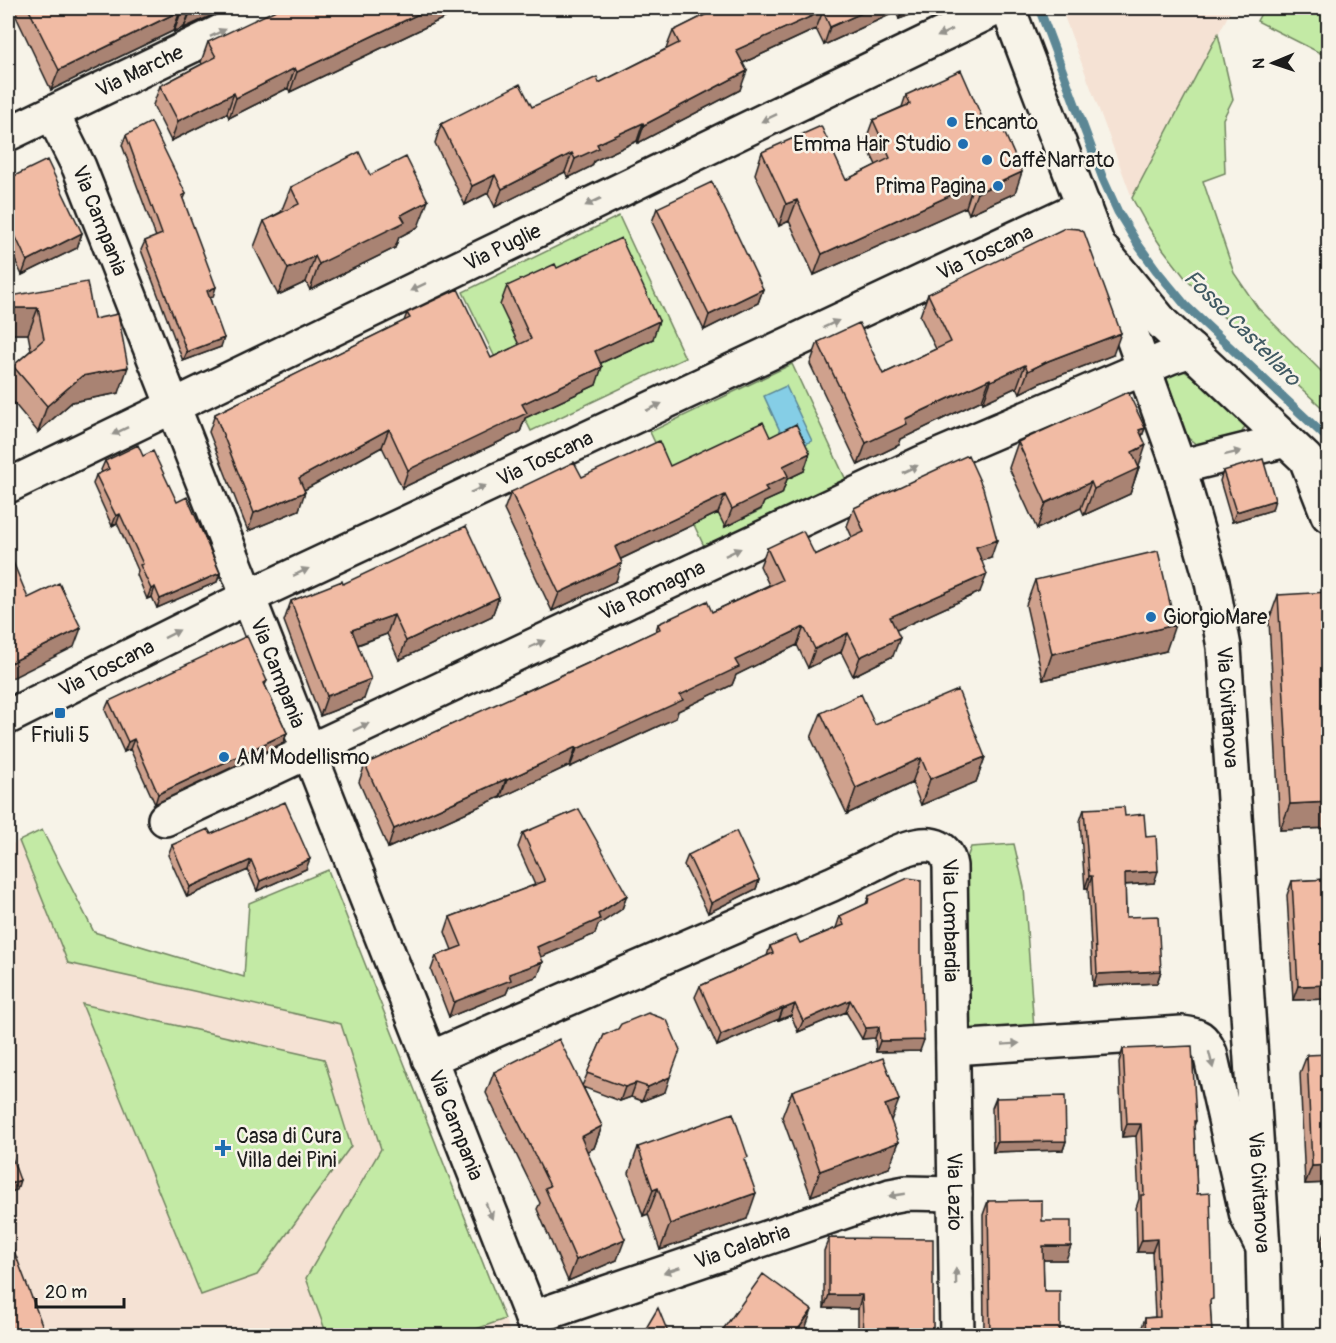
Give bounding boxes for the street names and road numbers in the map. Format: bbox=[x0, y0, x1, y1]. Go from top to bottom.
street label: Via Marche bbox=[91, 38, 188, 103]
street label: Via Campania bbox=[66, 161, 134, 280]
street label: Via Puglie bbox=[459, 217, 546, 277]
street label: Via Toscana bbox=[932, 218, 1038, 286]
street label: Via Toscana bbox=[492, 424, 597, 492]
street label: Via Romagna bbox=[594, 554, 709, 627]
street label: Via Campania bbox=[244, 614, 312, 732]
street label: Via Toscana bbox=[54, 633, 159, 703]
street label: Via Civitanova bbox=[1211, 646, 1245, 769]
street label: Via Lombardia bbox=[936, 857, 965, 982]
street label: Via Campania bbox=[422, 1066, 490, 1184]
street label: Via Civitanova bbox=[1242, 1131, 1277, 1254]
street label: Via Lazio bbox=[941, 1152, 969, 1231]
street label: Via Calabria bbox=[691, 1218, 794, 1275]

